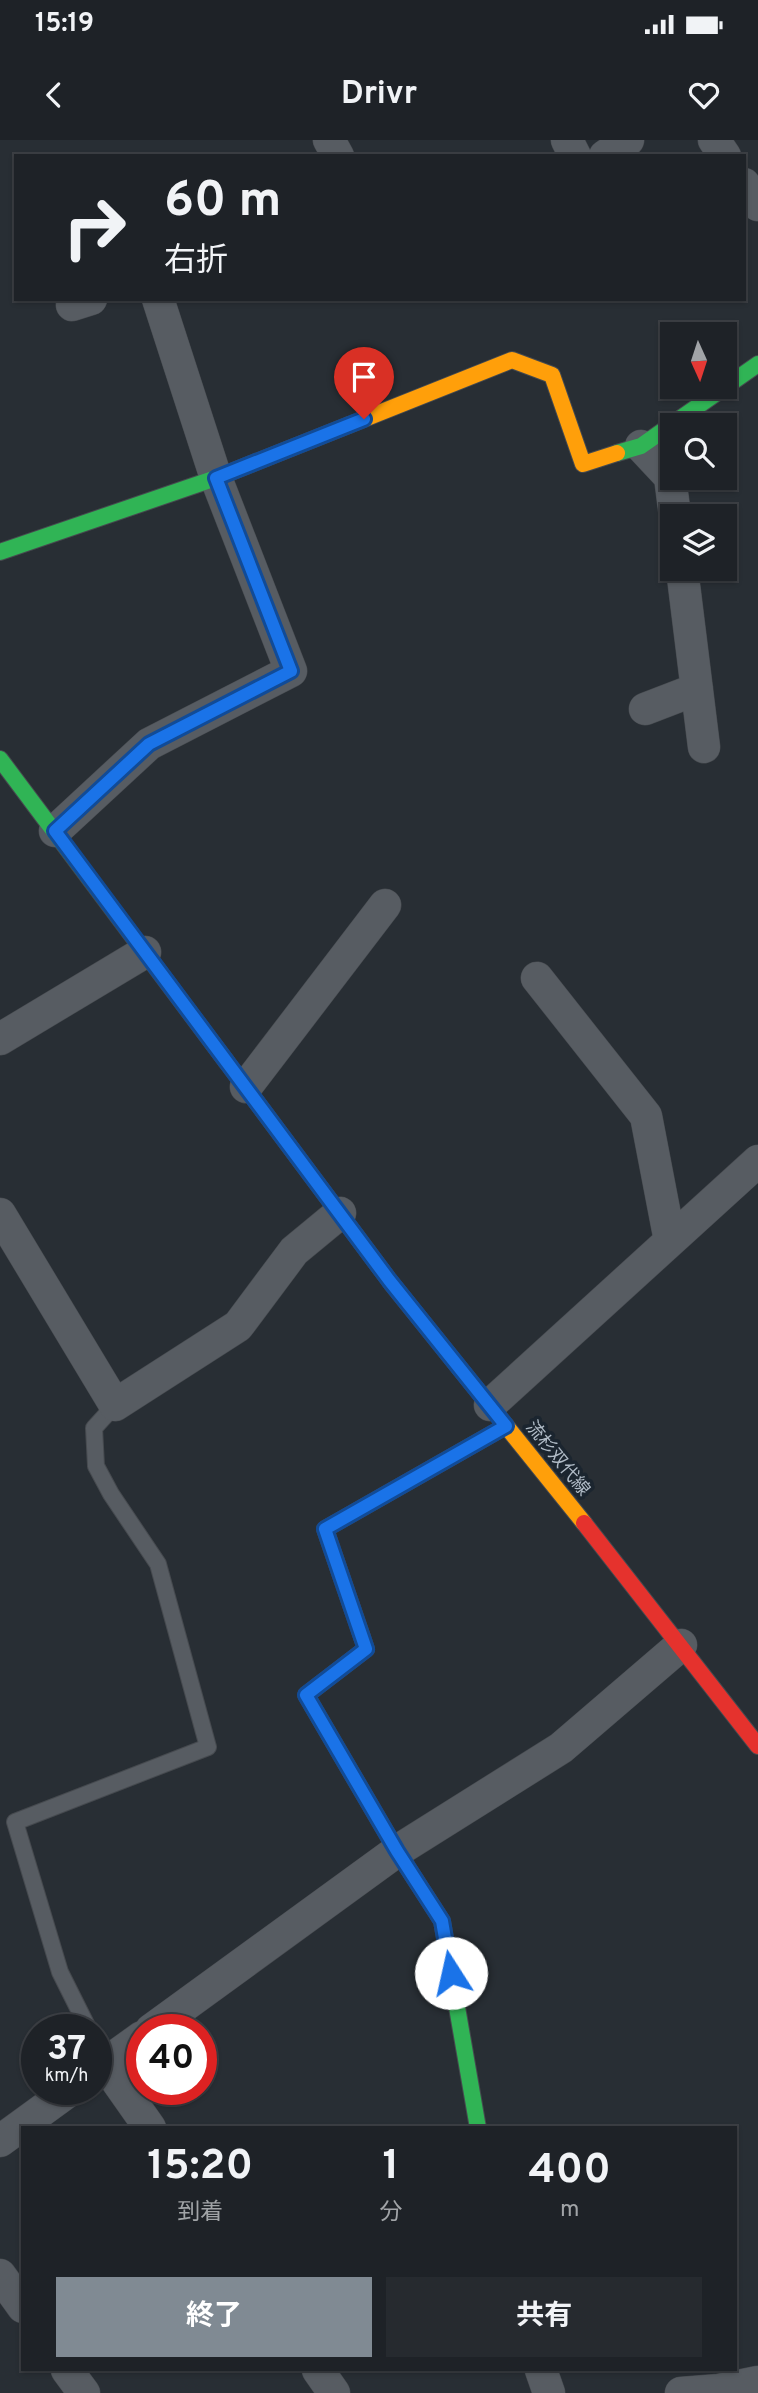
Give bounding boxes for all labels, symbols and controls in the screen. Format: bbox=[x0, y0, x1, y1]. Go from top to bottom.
text: 15:19 bbox=[35, 8, 94, 41]
text: Drivr bbox=[341, 75, 417, 115]
icon: back bbox=[35, 76, 73, 114]
icon: heart bbox=[685, 76, 723, 114]
text: 60 m bbox=[164, 172, 282, 234]
icon: right bbox=[49, 182, 140, 273]
text: 右折 bbox=[164, 242, 228, 282]
north arrow bbox=[660, 322, 737, 399]
map controls bbox=[660, 322, 737, 581]
pin bbox=[334, 347, 394, 419]
icon: arrive bbox=[345, 358, 383, 396]
button: search bbox=[660, 413, 737, 490]
button: layers bbox=[660, 504, 737, 581]
street label: 流杉双代線 bbox=[520, 1417, 594, 1501]
position arrow bbox=[414, 1936, 488, 2010]
speed limit sign: 40 bbox=[126, 2014, 217, 2105]
text: 37 bbox=[47, 2028, 86, 2072]
text: km/h bbox=[45, 2065, 88, 2088]
text: 15:20 bbox=[147, 2141, 253, 2194]
text: 1 bbox=[382, 2141, 399, 2194]
text: 400 bbox=[528, 2145, 611, 2198]
text: m bbox=[560, 2196, 579, 2225]
text: 到着 bbox=[177, 2199, 223, 2228]
text: 分 bbox=[379, 2199, 402, 2228]
button: 終了 bbox=[56, 2277, 372, 2357]
button: 共有 bbox=[386, 2277, 702, 2357]

